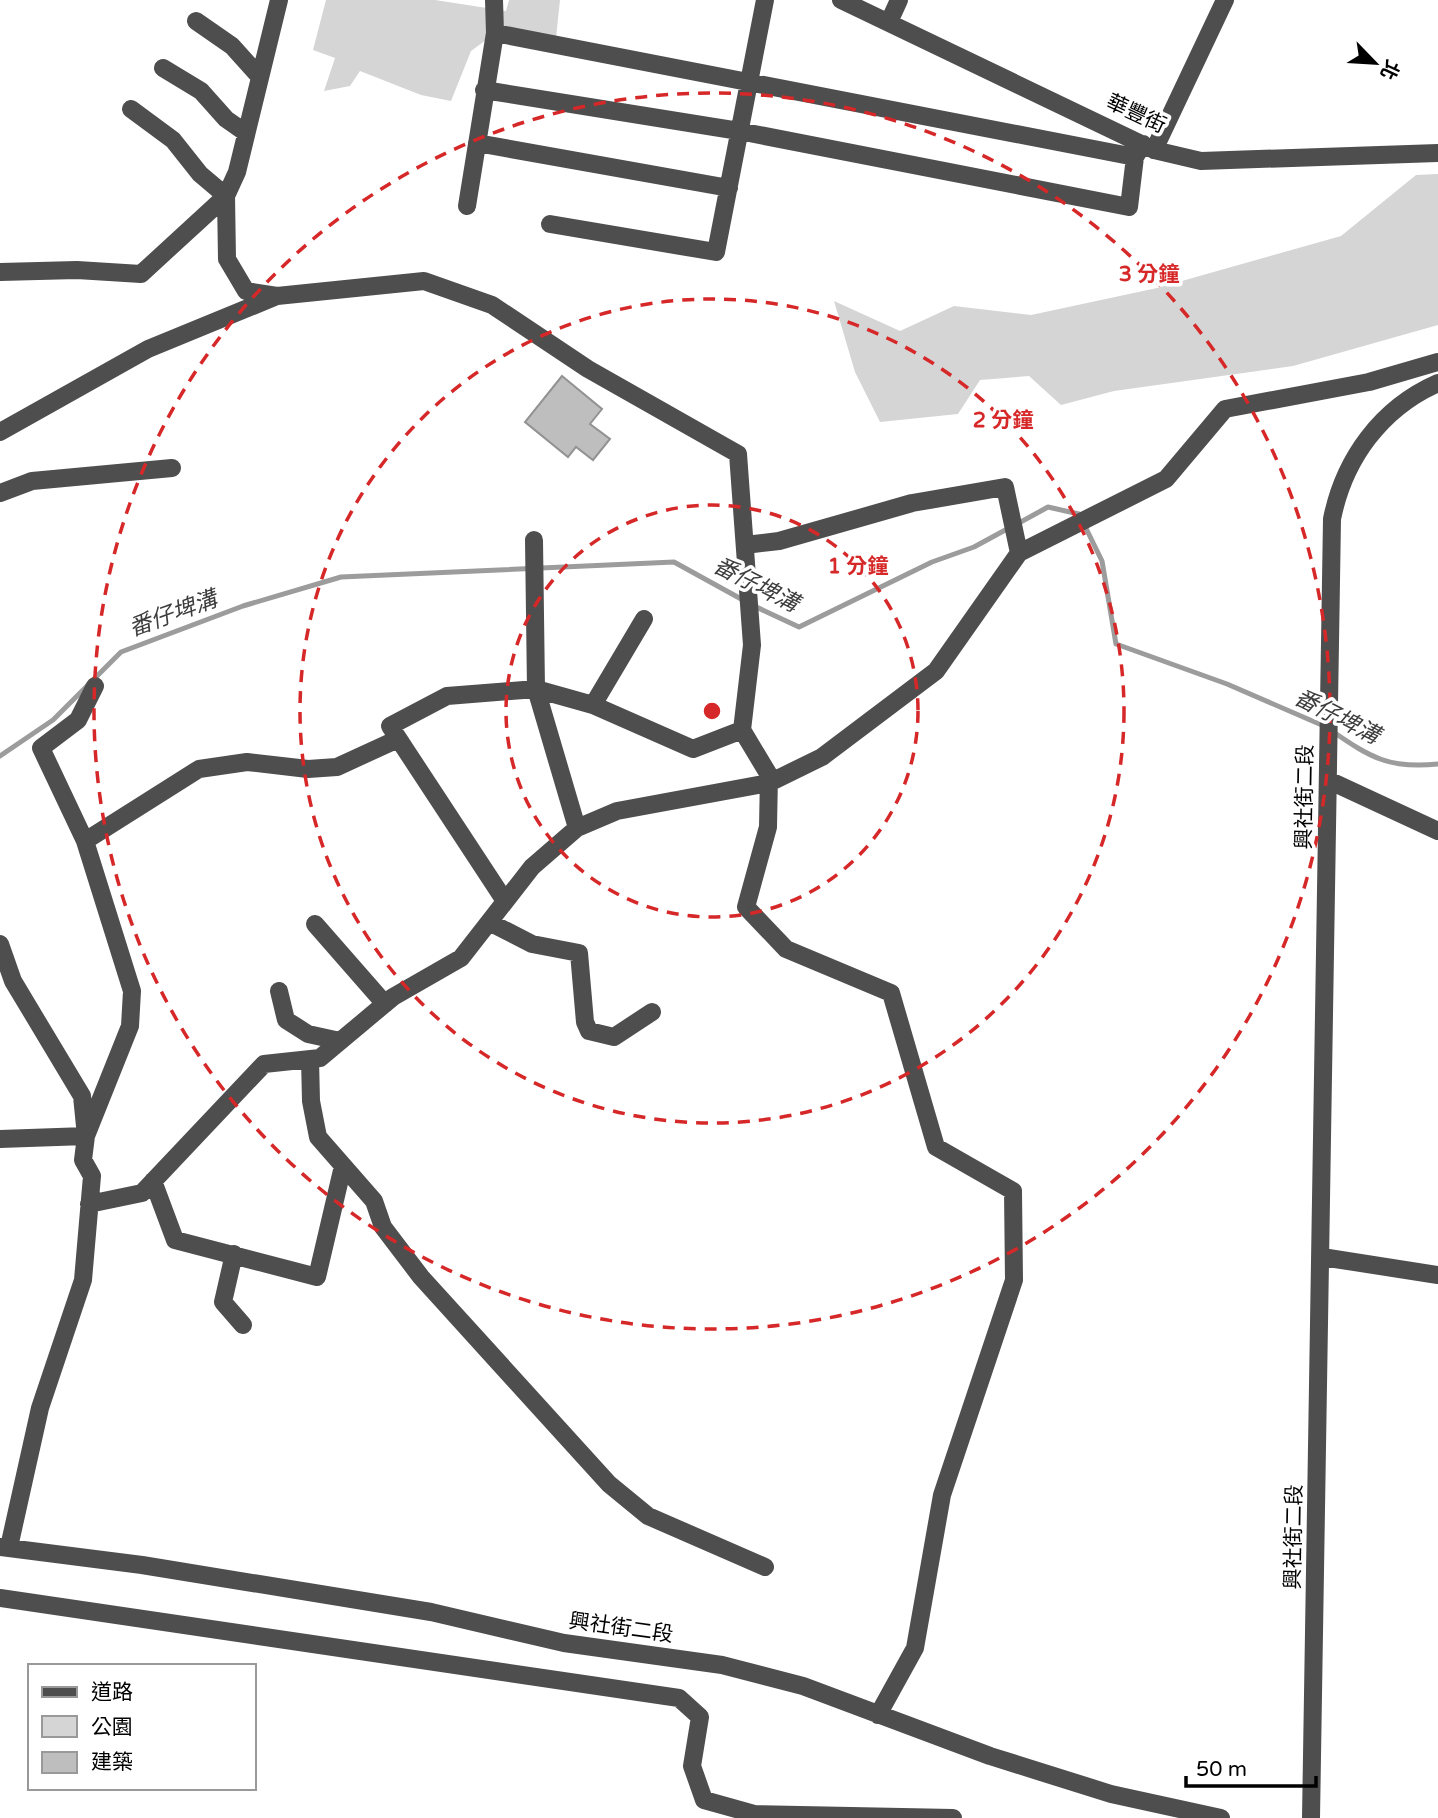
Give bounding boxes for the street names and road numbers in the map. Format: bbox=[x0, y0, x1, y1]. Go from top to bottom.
street label: 華豐街 bbox=[1102, 89, 1170, 139]
street label: 興社街二段 bbox=[1292, 744, 1318, 850]
street label: 興社街二段 bbox=[1281, 1484, 1307, 1590]
street label: 興社街二段 bbox=[567, 1608, 675, 1648]

